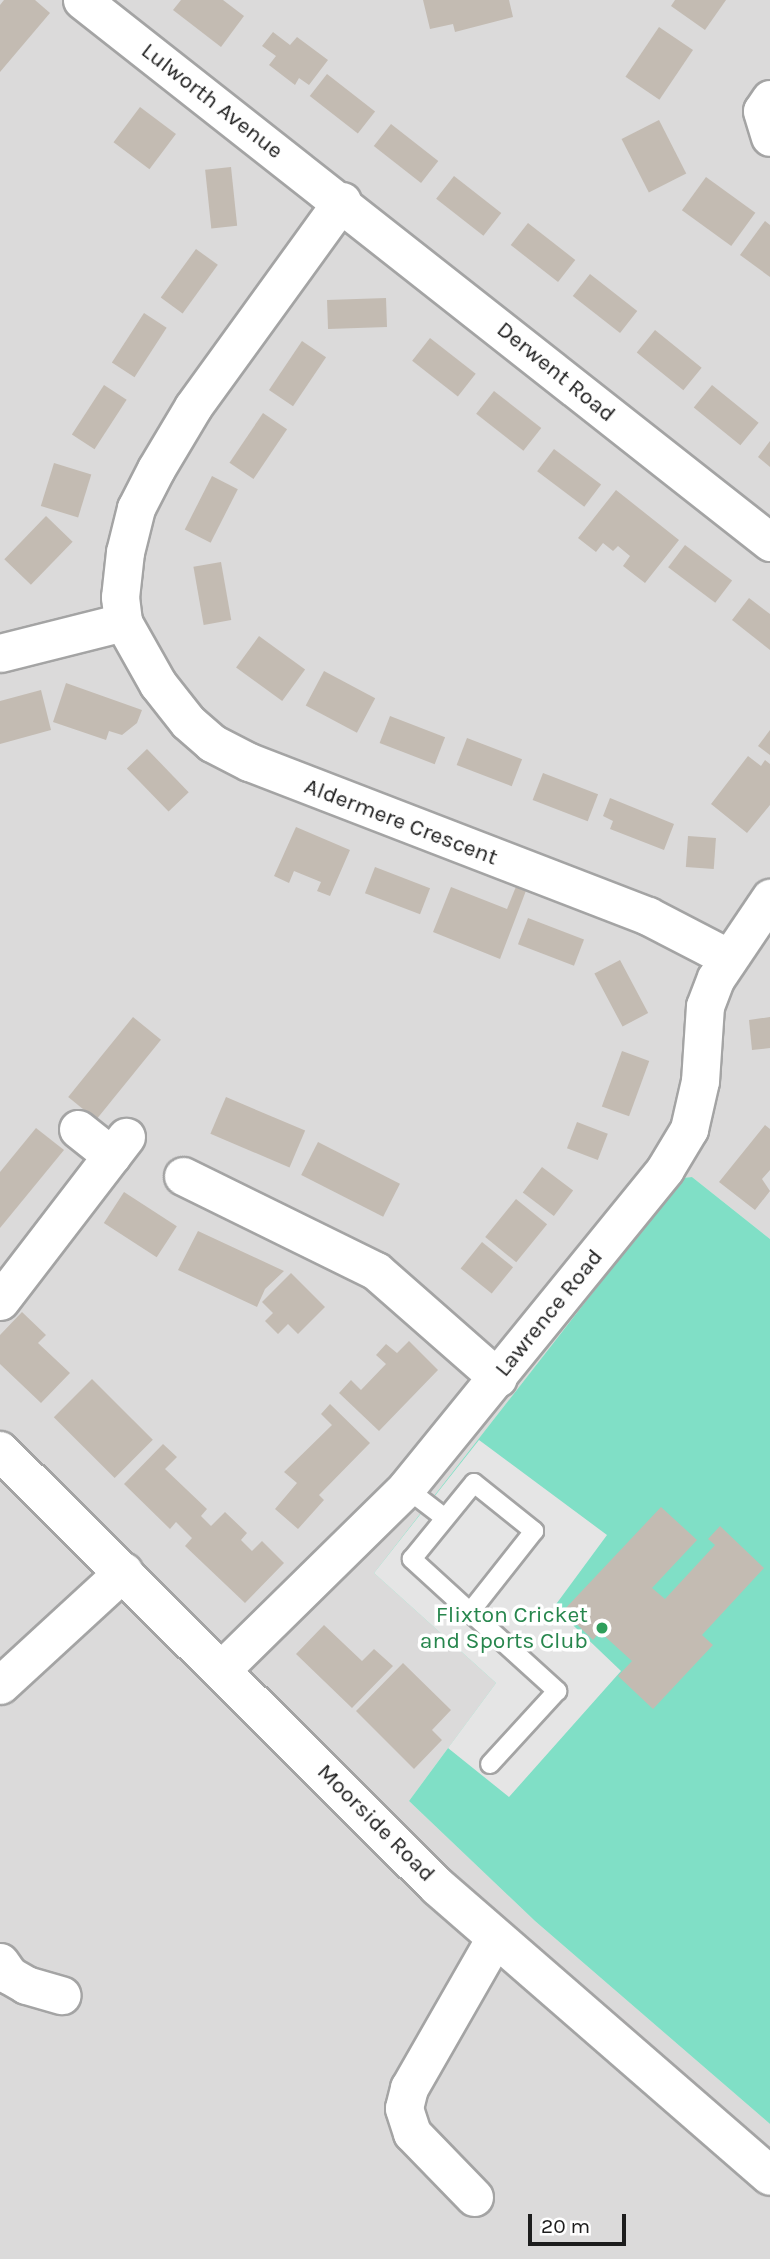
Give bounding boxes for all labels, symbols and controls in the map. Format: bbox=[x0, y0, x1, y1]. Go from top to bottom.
street label: Lulworth Avenue bbox=[136, 37, 288, 165]
street label: Derwent Road bbox=[491, 316, 621, 428]
street label: Aldermere Crescent bbox=[300, 772, 502, 872]
street label: Lawrence Road bbox=[489, 1244, 609, 1382]
place label: Flixton Cricket and Sports Club bbox=[420, 1601, 588, 1655]
marker: Flixton Cricket and Sports Club bbox=[594, 1620, 610, 1636]
street label: Moorside Road bbox=[311, 1758, 441, 1888]
scale bar bbox=[532, 2200, 630, 2244]
text: 20 m bbox=[541, 2214, 590, 2238]

